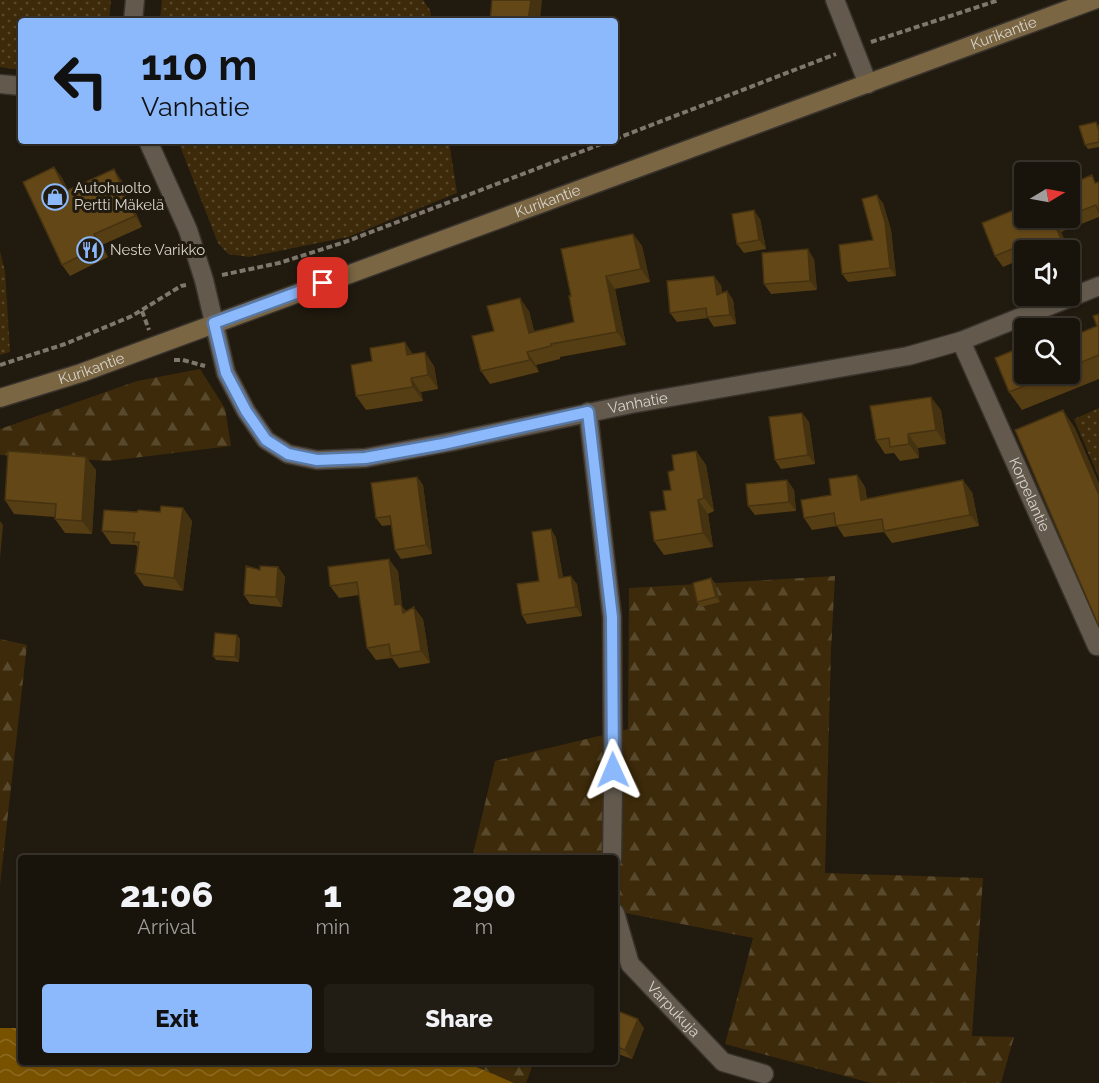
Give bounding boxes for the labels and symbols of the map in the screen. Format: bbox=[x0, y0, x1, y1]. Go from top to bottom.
street label: Kurikantie bbox=[968, 13, 1039, 54]
north arrow bbox=[1014, 162, 1080, 228]
place label: Autohuolto Pertti Mäkelä bbox=[74, 179, 164, 214]
street label: Kurikantie bbox=[512, 181, 583, 222]
shop icon: Autohuolto Pertti Mäkelä bbox=[40, 182, 70, 212]
restaurant icon: Neste Varikko bbox=[75, 235, 105, 265]
place label: Neste Varikko bbox=[110, 241, 205, 259]
pin bbox=[297, 257, 348, 308]
street label: Kurikantie bbox=[56, 349, 127, 388]
street label: Vanhatie bbox=[606, 389, 669, 418]
street label: Korpelantie bbox=[1005, 454, 1054, 535]
position arrow bbox=[581, 738, 645, 802]
street label: Varpukuja bbox=[643, 978, 704, 1041]

